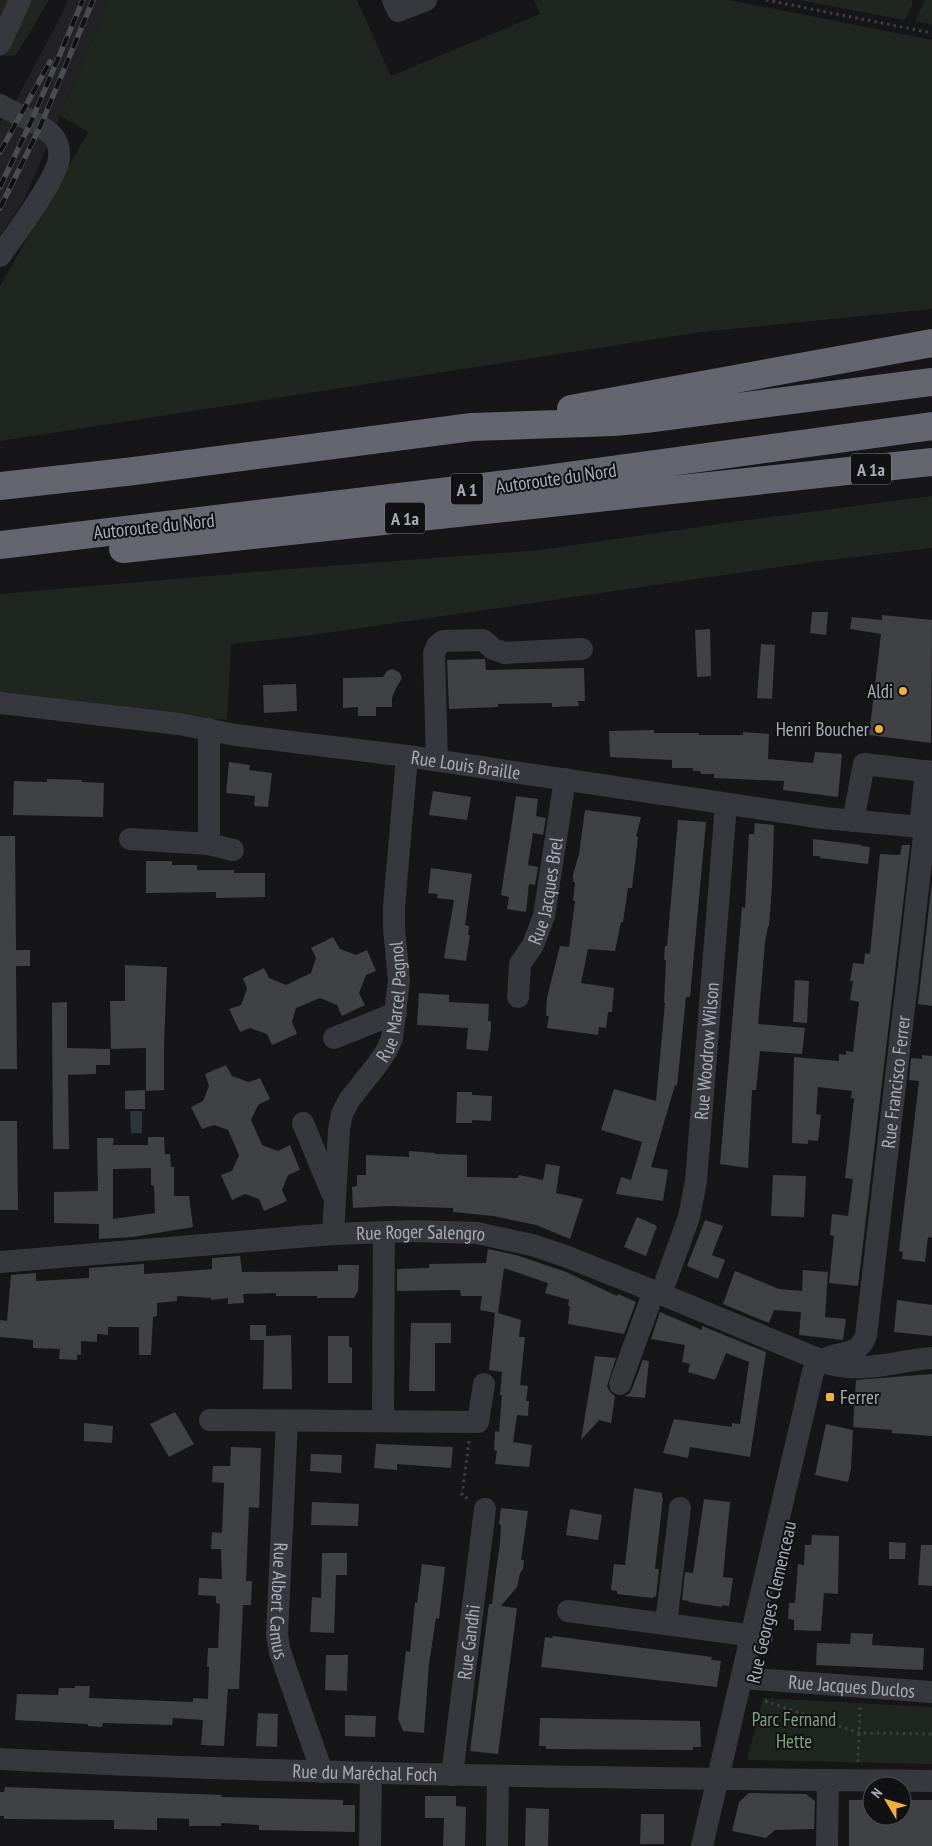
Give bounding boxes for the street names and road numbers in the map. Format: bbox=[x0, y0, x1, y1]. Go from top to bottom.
road number: A 1a bbox=[851, 454, 891, 484]
street label: Autoroute du Nord bbox=[494, 458, 618, 498]
road number: A 1 bbox=[451, 474, 483, 504]
road number: A 1a bbox=[385, 502, 425, 534]
street label: Autoroute du Nord bbox=[92, 508, 216, 544]
street label: Rue Louis Braille bbox=[410, 745, 522, 785]
street label: Rue Jacques Brel bbox=[522, 835, 568, 948]
street label: Rue Marcel Pagnol bbox=[370, 940, 411, 1067]
street label: Rue Woodrow Wilson bbox=[689, 981, 724, 1121]
street label: Rue Francisco Ferrer bbox=[876, 1013, 915, 1149]
street label: Rue Roger Salengro bbox=[356, 1219, 488, 1247]
street label: Rue Georges Clemenceau bbox=[741, 1518, 801, 1686]
street label: Rue Albert Camus bbox=[265, 1542, 294, 1662]
street label: Rue Gandhi bbox=[452, 1603, 485, 1681]
street label: Rue Jacques Duclos bbox=[788, 1669, 916, 1703]
street label: Rue du Maréchal Foch bbox=[292, 1759, 437, 1786]

